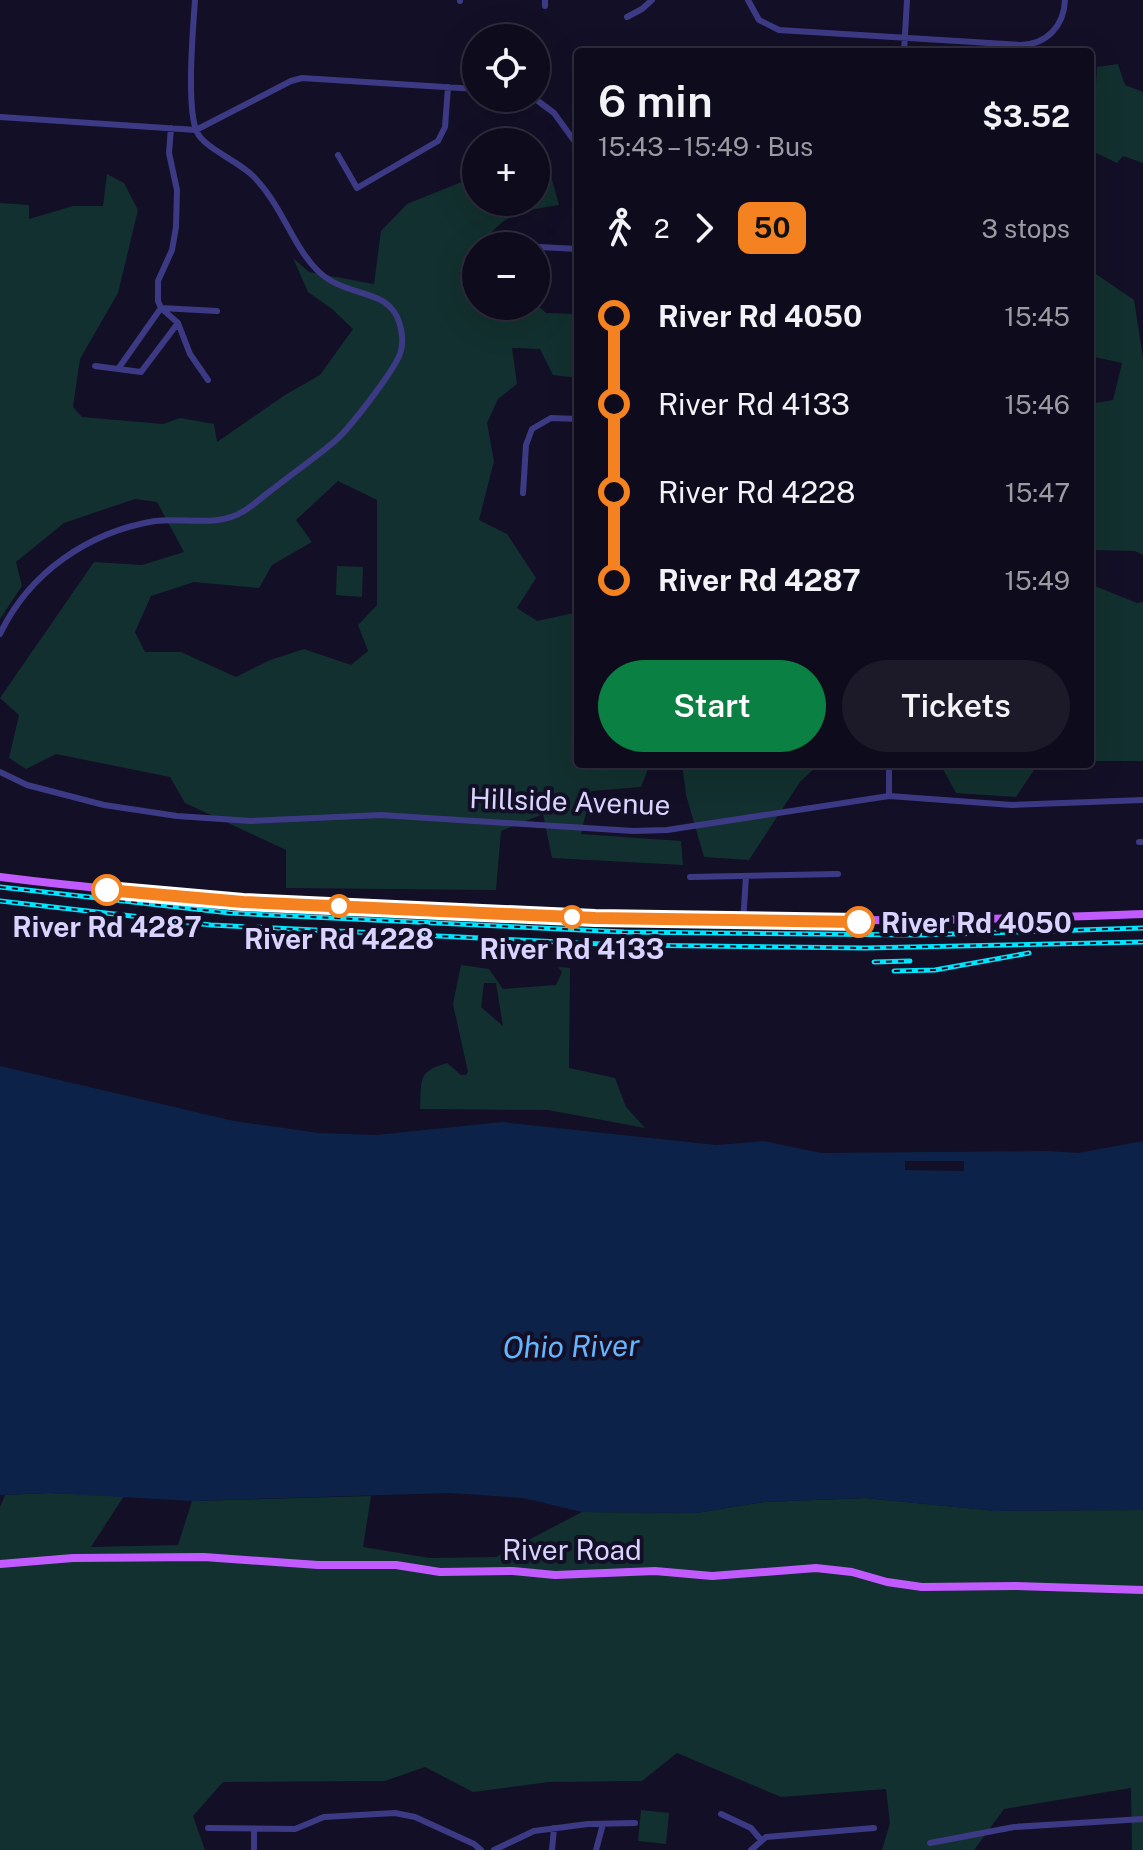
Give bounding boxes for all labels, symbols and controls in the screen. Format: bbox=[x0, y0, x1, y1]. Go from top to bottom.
map controls bbox=[462, 24, 550, 320]
button: locate bbox=[462, 24, 550, 112]
text: 6 min bbox=[598, 75, 713, 127]
text: $3.52 bbox=[982, 98, 1070, 134]
button: + bbox=[462, 128, 550, 216]
text: 15:43 – 15:49 · Bus bbox=[598, 131, 813, 162]
icon: walk bbox=[598, 206, 642, 250]
icon: forward bbox=[682, 206, 726, 250]
text: 50 bbox=[754, 211, 790, 244]
text: 2 bbox=[654, 213, 670, 244]
text: 3 stops bbox=[981, 213, 1070, 244]
button: − bbox=[462, 232, 550, 320]
text: River Rd 4050 bbox=[658, 298, 862, 334]
text: 15:45 bbox=[1004, 301, 1070, 332]
text: River Rd 4133 bbox=[658, 386, 850, 422]
text: 15:46 bbox=[1005, 389, 1070, 420]
text: River Rd 4228 bbox=[658, 474, 855, 510]
text: 15:47 bbox=[1005, 477, 1070, 508]
text: River Rd 4287 bbox=[658, 562, 861, 598]
text: 15:49 bbox=[1004, 565, 1070, 596]
button: Start bbox=[598, 660, 826, 752]
button: Tickets bbox=[842, 660, 1070, 752]
street label: Hillside Avenue bbox=[469, 781, 671, 821]
marker: River Rd 4287 bbox=[92, 875, 122, 905]
marker: River Rd 4228 bbox=[328, 895, 350, 917]
marker: River Rd 4133 bbox=[561, 906, 583, 928]
place label: River Rd 4050 bbox=[881, 906, 1072, 939]
marker: River Rd 4050 bbox=[844, 907, 874, 937]
place label: River Rd 4287 bbox=[12, 910, 202, 943]
place label: River Rd 4228 bbox=[244, 922, 434, 955]
place label: River Rd 4133 bbox=[480, 932, 664, 965]
water label: Ohio River bbox=[502, 1327, 641, 1365]
street label: River Road bbox=[502, 1533, 642, 1566]

